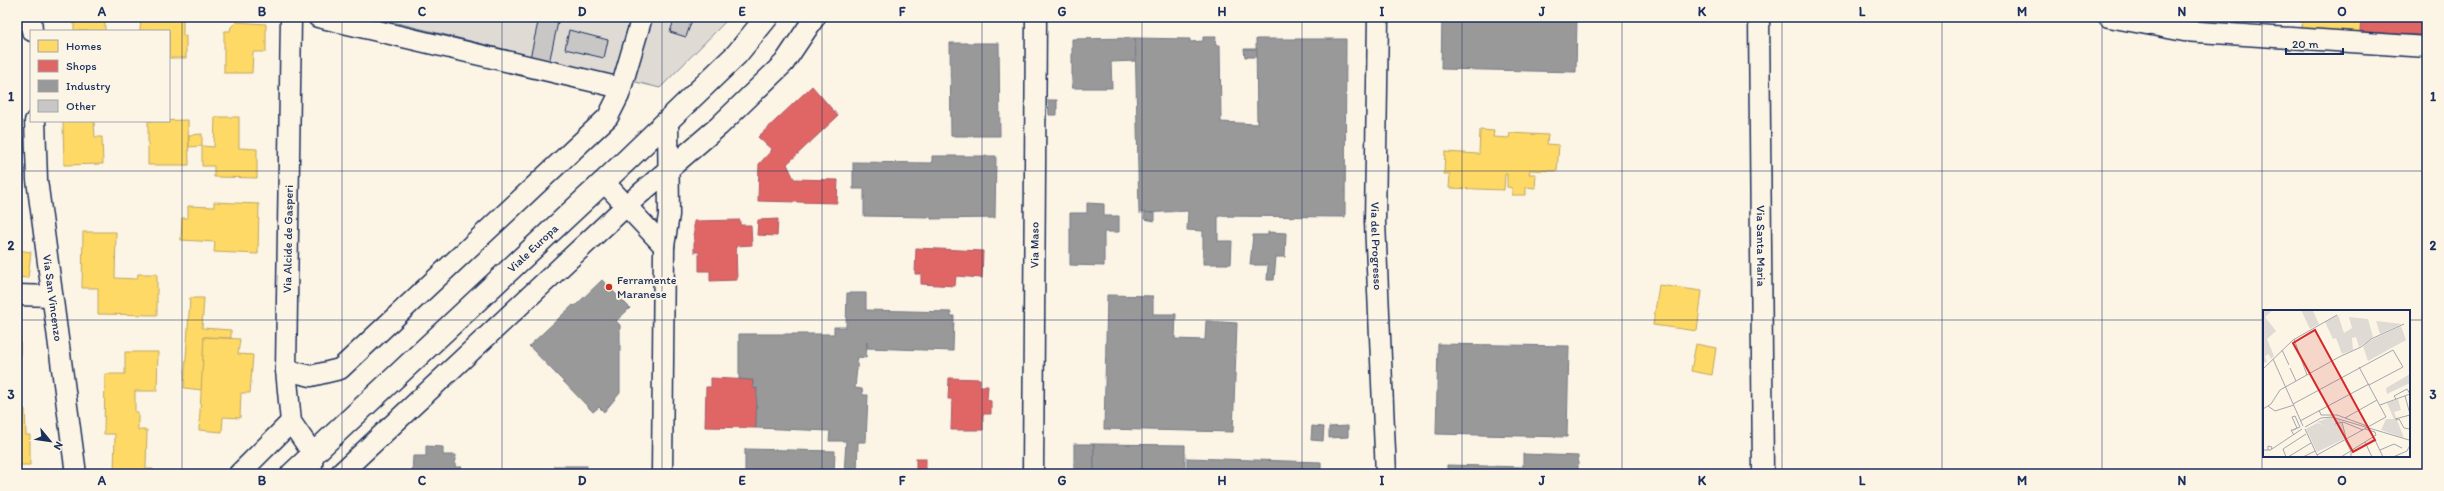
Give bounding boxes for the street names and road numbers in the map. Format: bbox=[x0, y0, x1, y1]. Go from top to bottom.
street label: Via Alcide de Gasperi bbox=[280, 185, 296, 293]
street label: Via del Progresso bbox=[1368, 202, 1385, 290]
street label: Via Santa Maria bbox=[1754, 205, 1768, 287]
street label: Viale Europa bbox=[504, 221, 562, 275]
street label: Via Maso bbox=[1027, 222, 1042, 268]
street label: Via San Vincenzo bbox=[40, 254, 65, 342]

